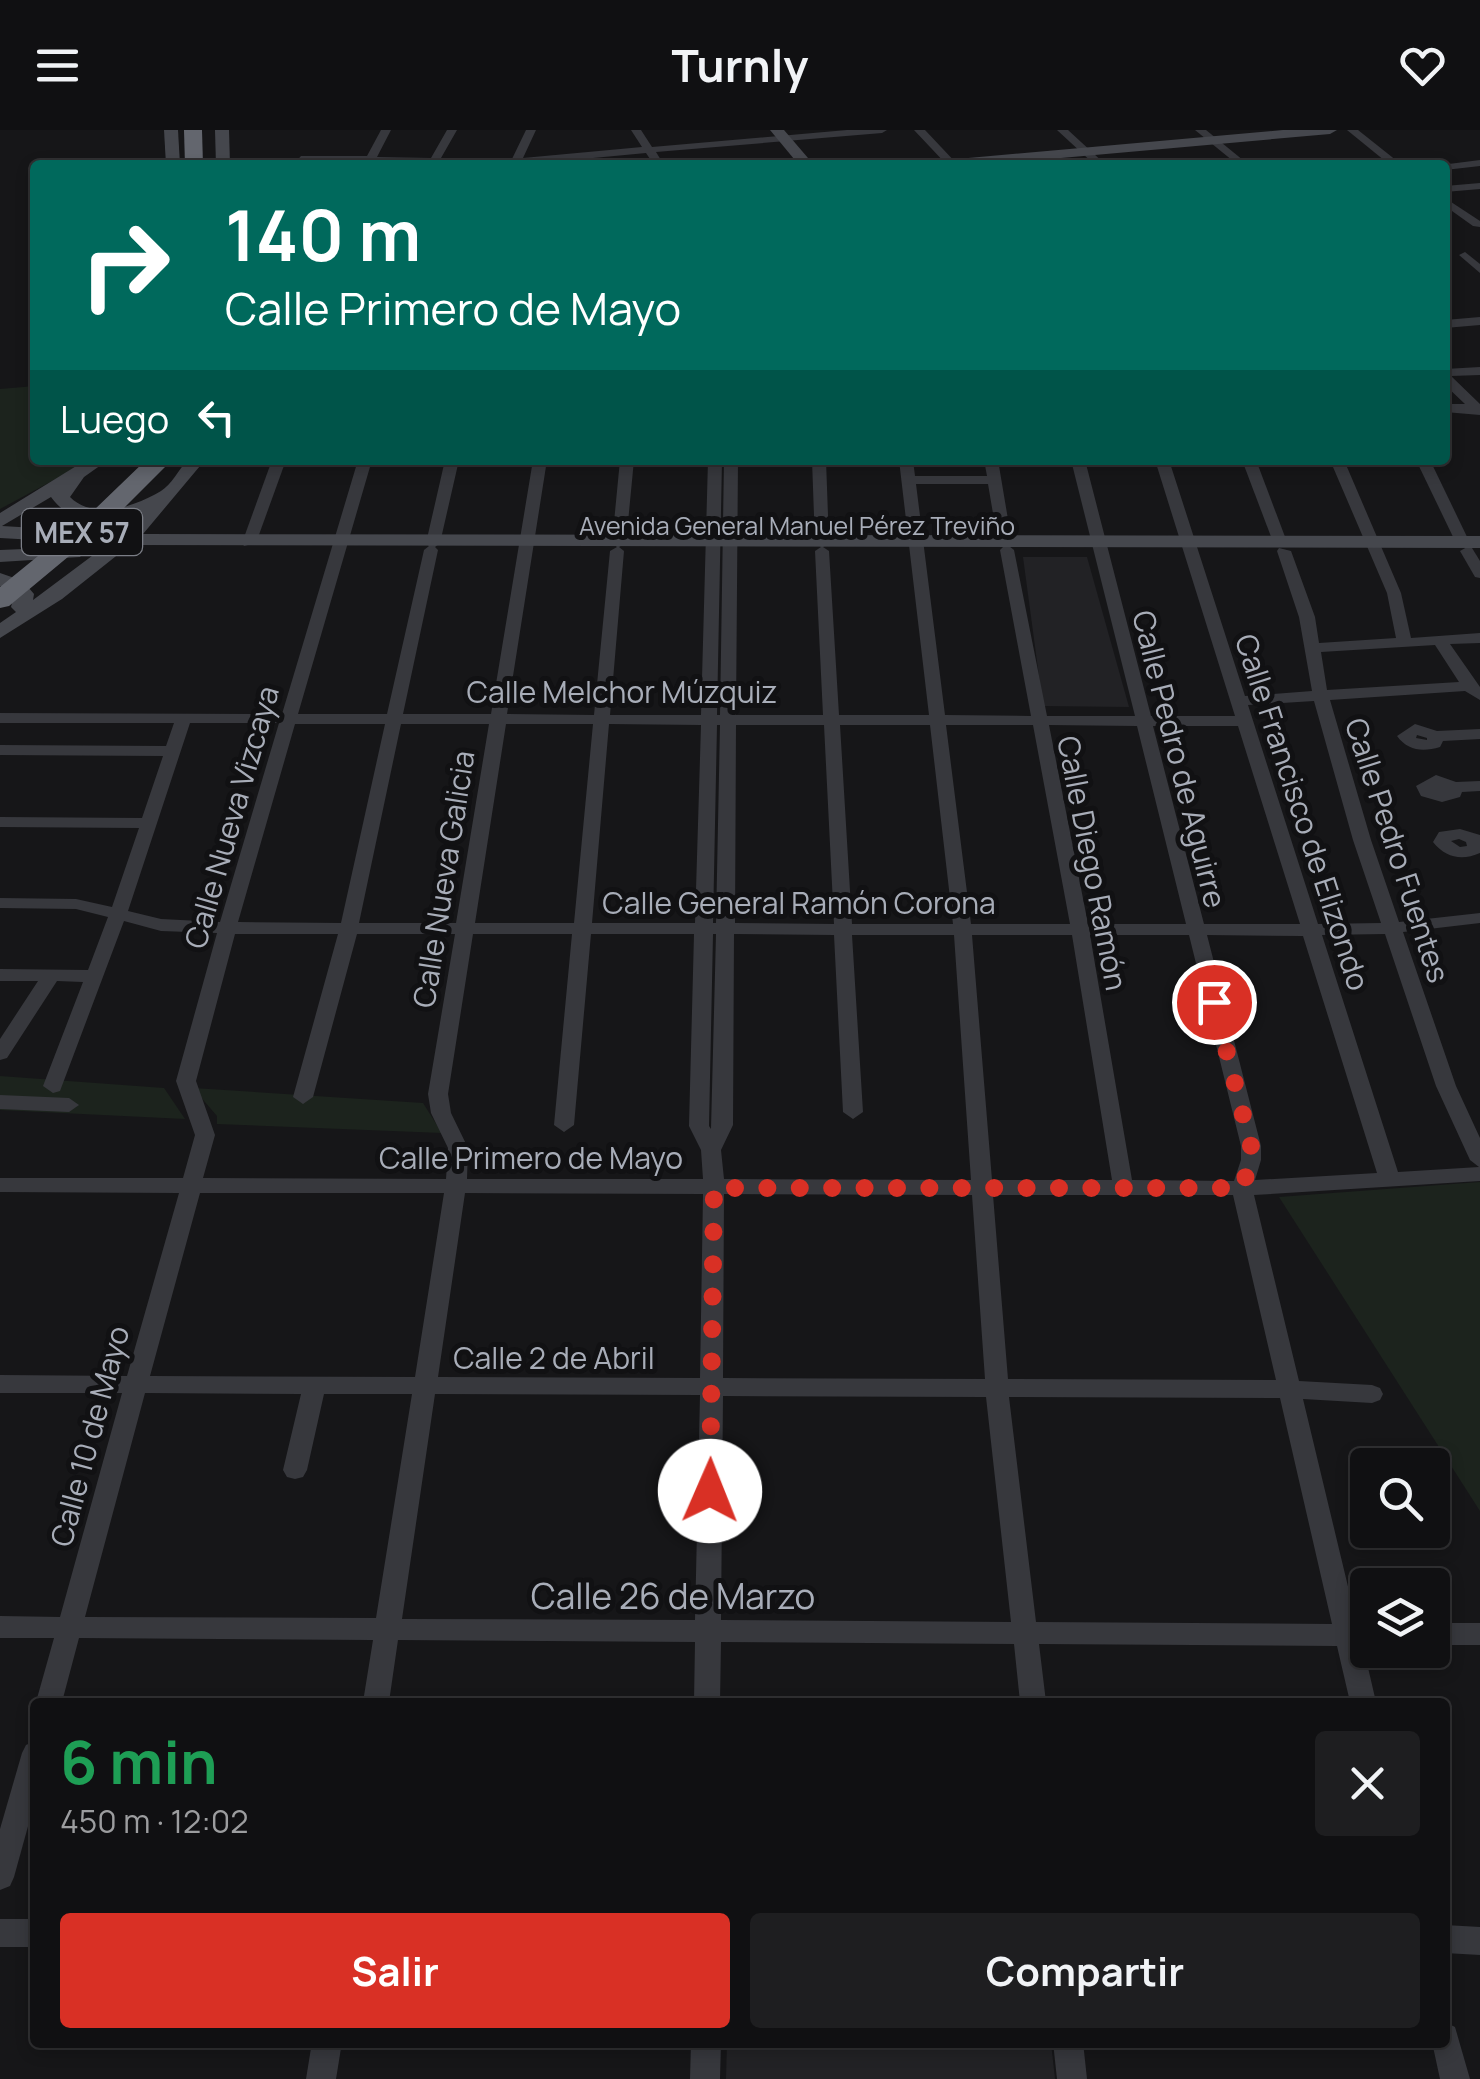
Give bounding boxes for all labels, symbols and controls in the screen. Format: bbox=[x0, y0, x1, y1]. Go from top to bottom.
text: Turnly bbox=[671, 34, 809, 96]
icon: menu bbox=[30, 38, 85, 93]
icon: heart bbox=[1395, 38, 1450, 93]
text: 140 m bbox=[225, 186, 421, 282]
icon: right bbox=[60, 200, 190, 330]
text: Calle Primero de Mayo bbox=[225, 277, 681, 339]
icon: left bbox=[189, 390, 244, 445]
text: Luego bbox=[60, 392, 169, 444]
street label: Avenida General Manuel Pérez Treviño bbox=[579, 508, 1015, 543]
road number: MEX 57 bbox=[22, 509, 142, 555]
street label: Calle Pedro de Aguirre bbox=[1123, 606, 1237, 912]
street label: Calle Francisco de Elizondo bbox=[1226, 629, 1380, 995]
street label: Calle Melchor Múzquiz bbox=[467, 671, 777, 712]
street label: Calle Nueva Vizcaya bbox=[174, 681, 288, 953]
street label: Calle Pedro Fuentes bbox=[1336, 713, 1460, 987]
street label: Calle Diego Ramón bbox=[1048, 732, 1138, 994]
street label: Calle Nueva Galicia bbox=[402, 748, 484, 1010]
street label: Calle General Ramón Corona bbox=[602, 882, 996, 923]
pin bbox=[1172, 960, 1257, 1045]
icon: arrive bbox=[1187, 975, 1242, 1030]
street label: Calle Primero de Mayo bbox=[379, 1137, 683, 1178]
street label: Calle 10 de Mayo bbox=[40, 1321, 138, 1551]
street label: Calle 2 de Abril bbox=[453, 1337, 655, 1378]
position arrow bbox=[658, 1439, 762, 1543]
map controls bbox=[1350, 1448, 1450, 1668]
button: search bbox=[1350, 1448, 1450, 1548]
button: layers bbox=[1350, 1568, 1450, 1668]
street label: Calle 26 de Marzo bbox=[531, 1572, 815, 1620]
text: 6 min bbox=[60, 1720, 218, 1802]
button: close bbox=[1315, 1731, 1420, 1836]
text: 450 m · 12:02 bbox=[60, 1799, 249, 1843]
button: Salir bbox=[60, 1913, 730, 2028]
button: Compartir bbox=[750, 1913, 1420, 2028]

